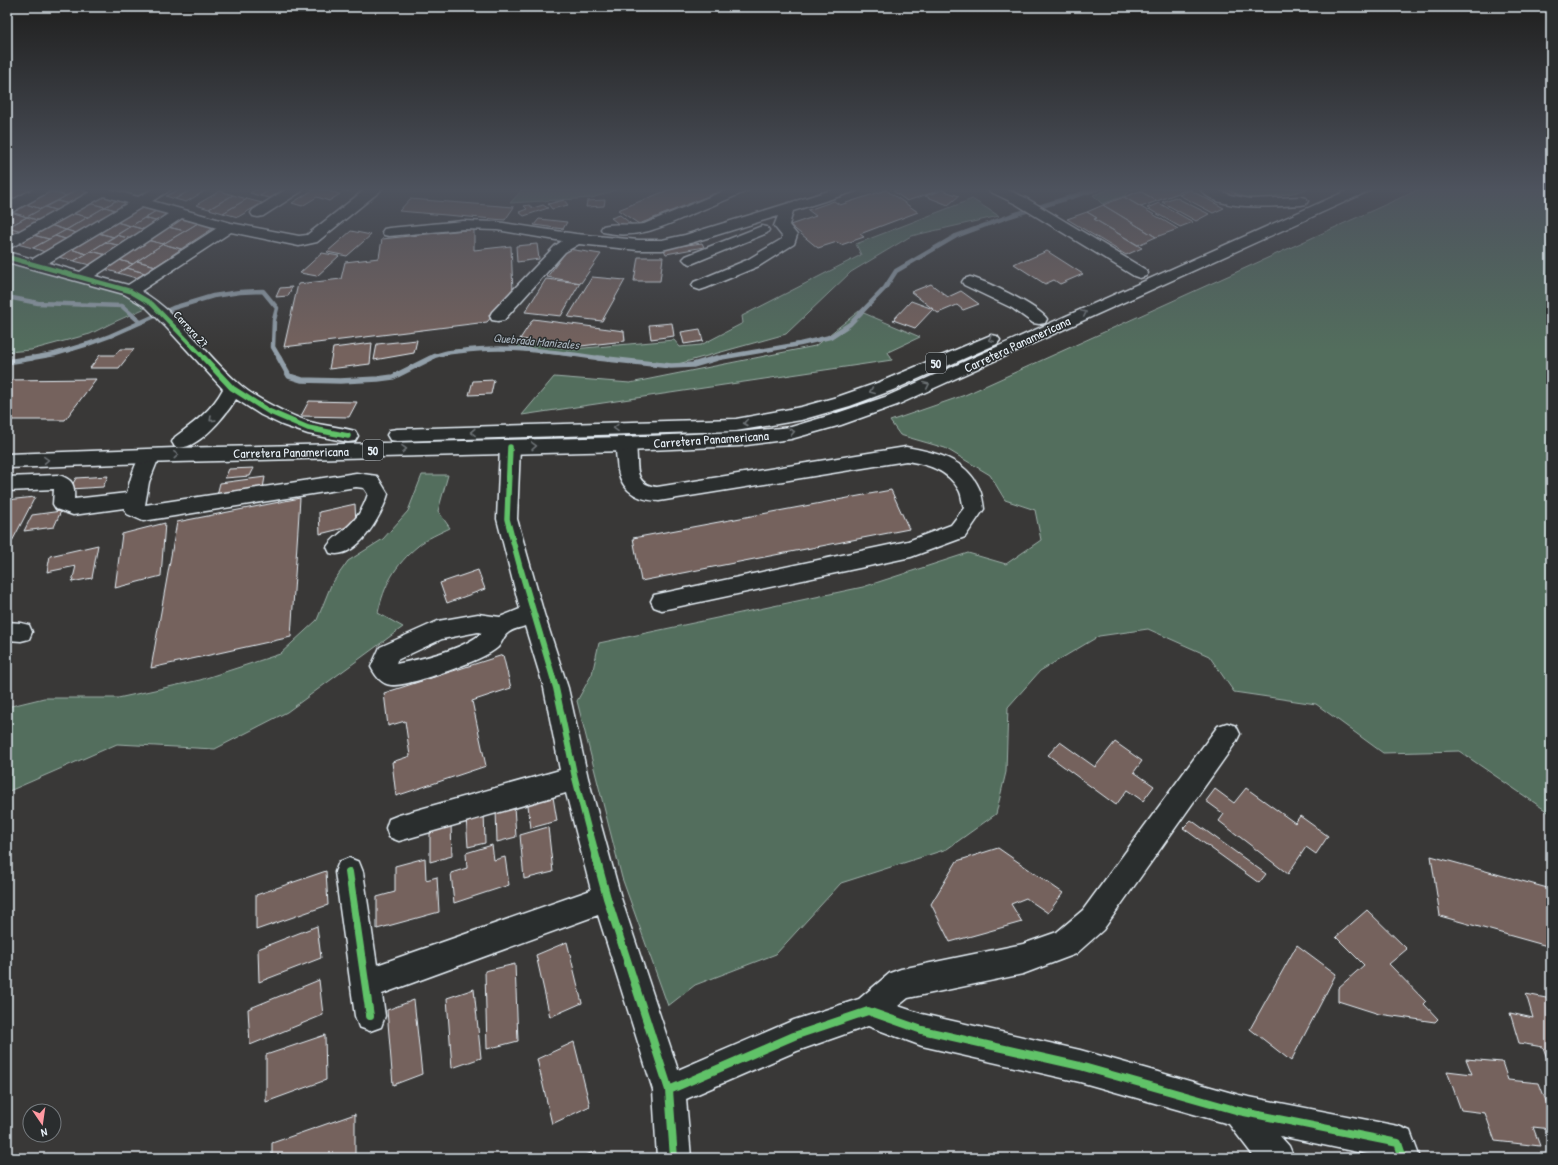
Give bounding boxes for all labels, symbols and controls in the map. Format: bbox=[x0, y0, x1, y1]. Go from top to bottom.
street label: Carrera 27 bbox=[171, 308, 211, 350]
one-way arrow bbox=[1079, 310, 1087, 318]
street label: Carretera Panamericana bbox=[961, 311, 1073, 377]
water label: Quebrada Manizales bbox=[492, 329, 581, 353]
one-way arrow bbox=[988, 335, 995, 343]
road number: 50 bbox=[926, 353, 946, 373]
one-way arrow bbox=[923, 382, 931, 390]
one-way arrow bbox=[868, 386, 876, 394]
one-way arrow bbox=[209, 414, 217, 422]
one-way arrow bbox=[743, 418, 749, 427]
one-way arrow bbox=[613, 423, 619, 432]
street label: Carretera Panamericana bbox=[653, 426, 769, 452]
one-way arrow bbox=[470, 428, 476, 436]
one-way arrow bbox=[789, 429, 795, 437]
road number: 50 bbox=[363, 440, 383, 460]
street label: Carretera Panamericana bbox=[233, 442, 349, 462]
one-way arrow bbox=[531, 442, 537, 450]
one-way arrow bbox=[401, 445, 407, 454]
one-way arrow bbox=[173, 451, 179, 459]
one-way arrow bbox=[43, 456, 49, 464]
north arrow bbox=[22, 1103, 62, 1143]
text: N bbox=[40, 1125, 49, 1140]

